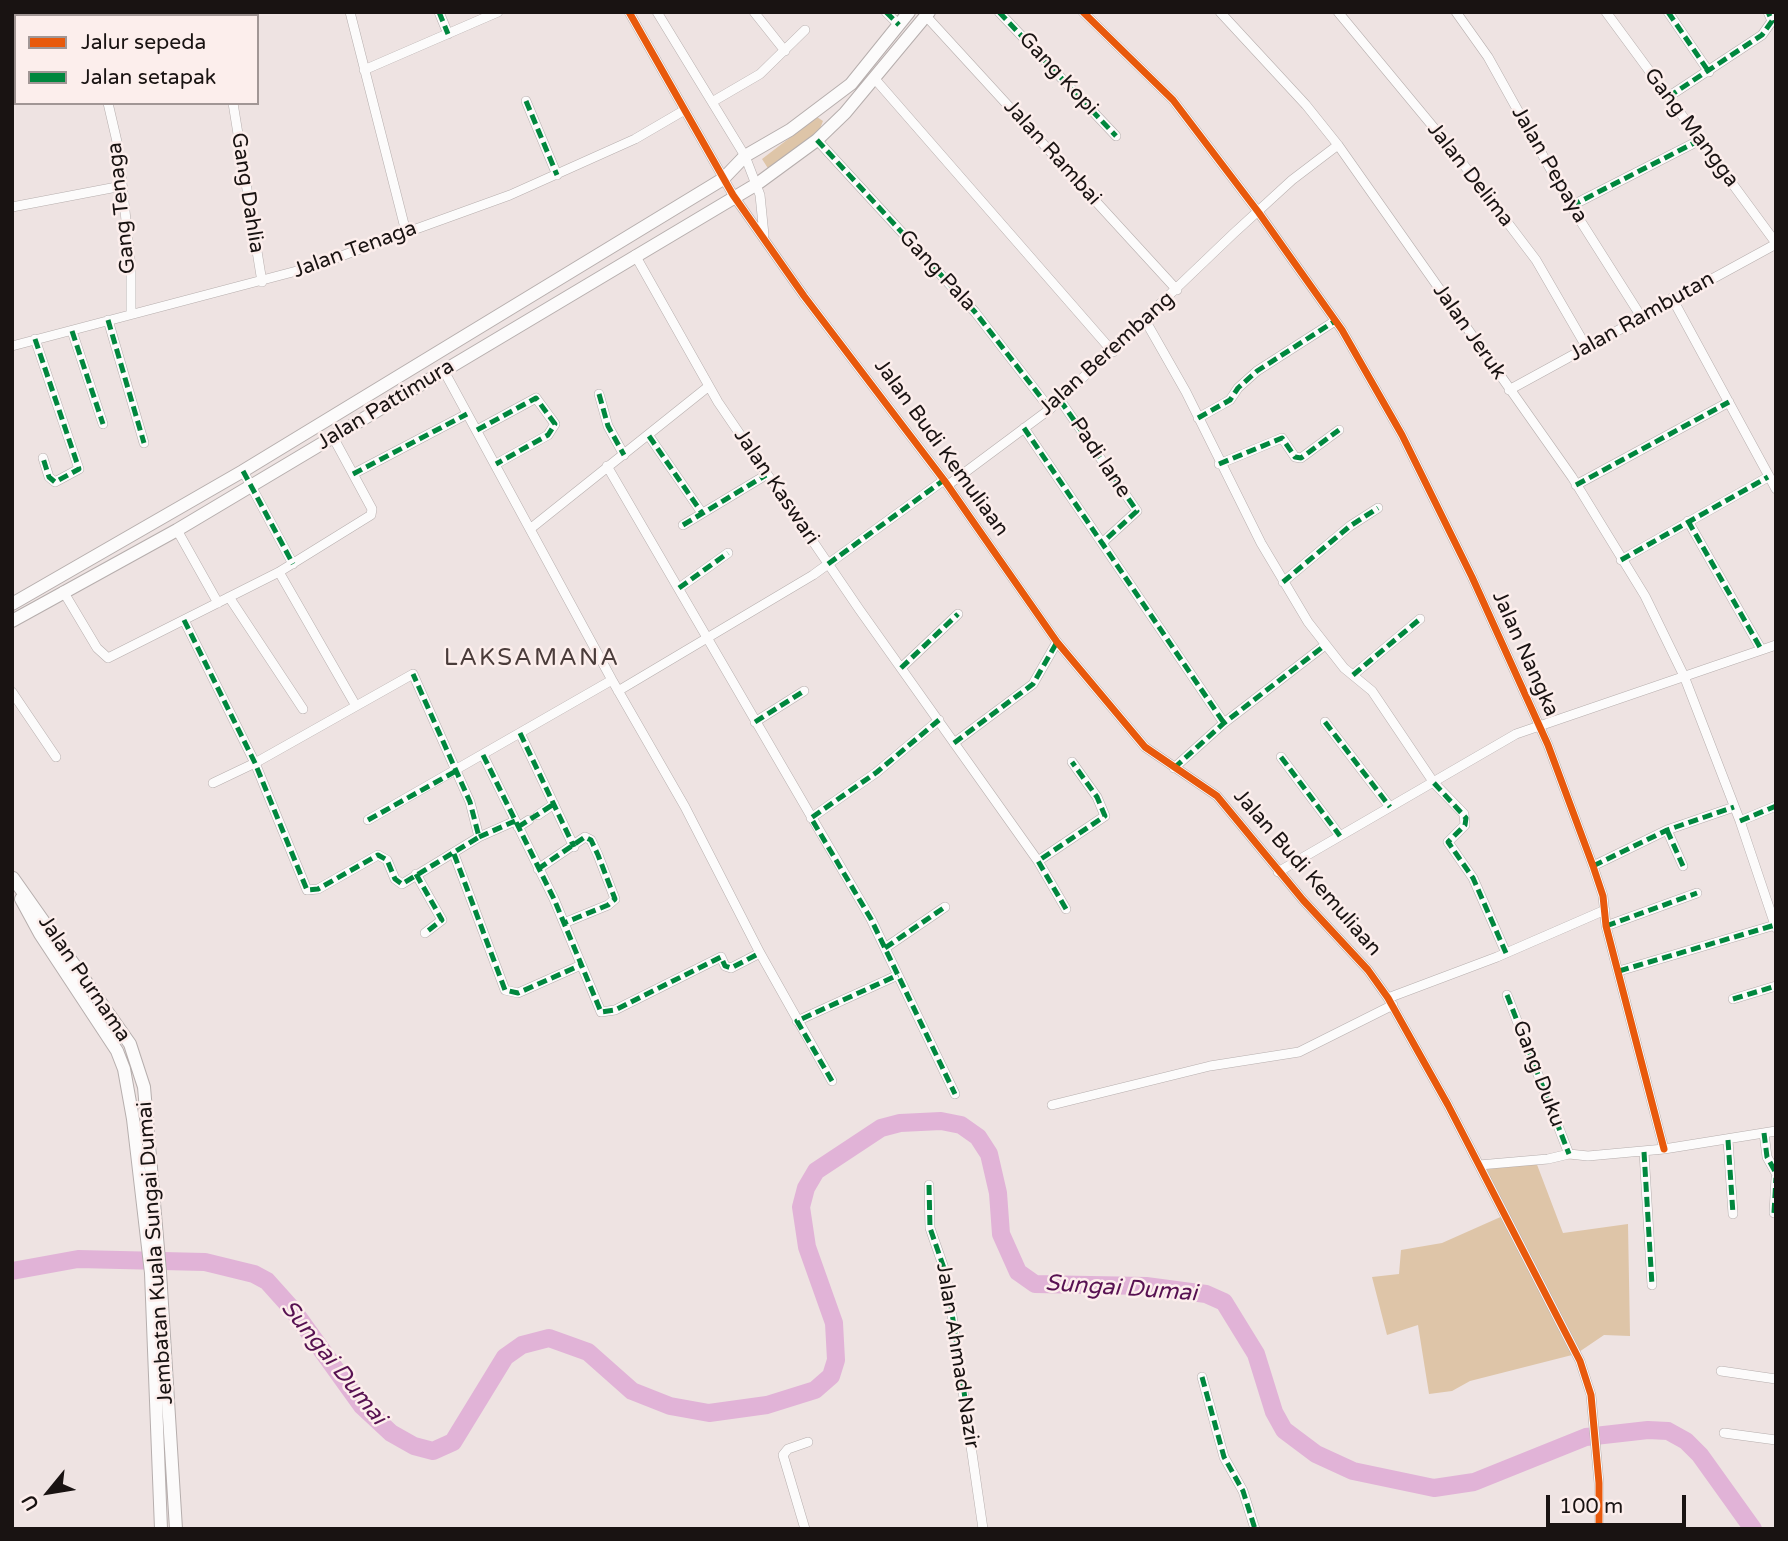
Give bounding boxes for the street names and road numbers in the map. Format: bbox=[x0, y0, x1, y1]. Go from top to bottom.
street label: Gang Kopi bbox=[1013, 27, 1103, 121]
street label: Gang Mangga bbox=[1638, 64, 1744, 192]
street label: Jalan Rambai bbox=[998, 95, 1106, 211]
street label: Jalan Pepaya bbox=[1505, 102, 1593, 228]
street label: Jalan Delima bbox=[1421, 118, 1519, 232]
street label: Gang Dahlia bbox=[225, 131, 269, 255]
street label: Gang Tenaga bbox=[103, 141, 141, 275]
street label: Jalan Tenaga bbox=[290, 216, 420, 284]
street label: Gang Pala bbox=[893, 225, 981, 317]
street label: Jalan Rambutan bbox=[1565, 267, 1719, 367]
street label: Jalan Jeruk bbox=[1427, 279, 1511, 385]
street label: Jalan Berembang bbox=[1034, 287, 1180, 421]
street label: Jalan Pattimura bbox=[313, 354, 459, 456]
street label: Jalan Budi Kemuliaan bbox=[868, 355, 1014, 541]
street label: Padi lane bbox=[1064, 413, 1136, 503]
street label: Jalan Kaswari bbox=[728, 424, 824, 550]
street label: Jalan Nangka bbox=[1486, 587, 1564, 721]
street label: Jalan Budi Kemuliaan bbox=[1228, 784, 1386, 962]
street label: Jalan Purnama bbox=[32, 911, 136, 1047]
street label: Gang Duku bbox=[1506, 1017, 1570, 1131]
street label: Jembatan Kuala Sungai Dumai bbox=[133, 1101, 179, 1405]
street label: Jalan Ahmad Nazir bbox=[930, 1261, 984, 1451]

